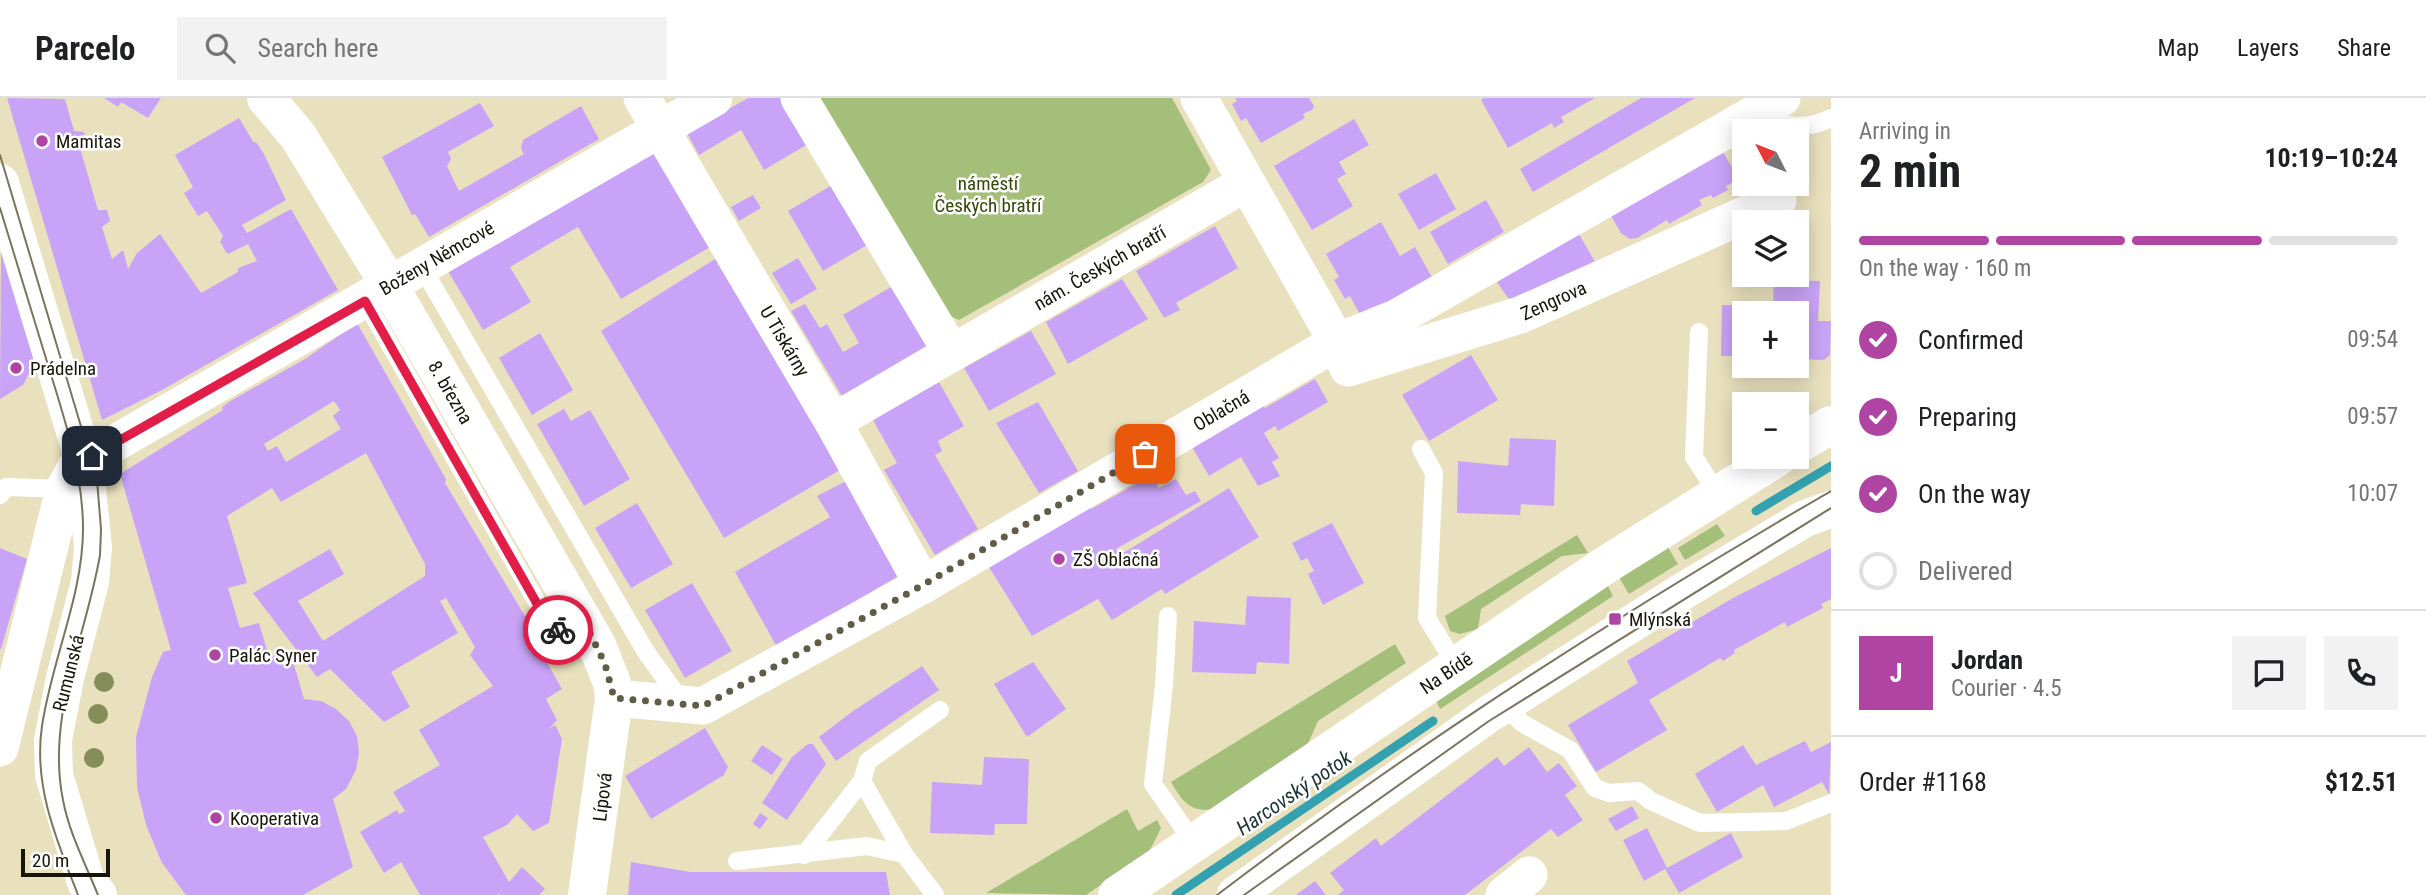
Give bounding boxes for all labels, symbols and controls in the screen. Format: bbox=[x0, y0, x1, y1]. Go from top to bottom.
search box bbox=[177, 17, 667, 80]
text: Parcelo bbox=[35, 29, 135, 68]
icon: search bbox=[201, 29, 239, 67]
text: Search here bbox=[257, 33, 378, 63]
text: Map bbox=[2158, 34, 2199, 62]
text: Layers bbox=[2237, 34, 2299, 62]
text: Share bbox=[2337, 34, 2391, 62]
text: Arriving in bbox=[1859, 118, 1951, 145]
north arrow bbox=[1732, 119, 1810, 196]
map controls bbox=[1732, 119, 1809, 469]
place label: Mamitas bbox=[56, 130, 122, 153]
marker: Mamitas bbox=[34, 133, 50, 149]
text: 10:19–10:24 bbox=[2264, 143, 2398, 173]
text: 2 min bbox=[1859, 144, 1961, 198]
park label: náměstí Českých bratří bbox=[935, 172, 1043, 217]
button: layers bbox=[1732, 210, 1809, 287]
street label: Boženy Němcové bbox=[375, 216, 498, 300]
street label: nám. Českých bratří bbox=[1030, 220, 1171, 315]
text: On the way · 160 m bbox=[1859, 255, 2031, 282]
street label: Zengrova bbox=[1517, 276, 1590, 325]
button: + bbox=[1732, 301, 1809, 378]
street label: U Tiskárny bbox=[755, 302, 815, 381]
icon: check bbox=[1859, 321, 1897, 359]
text: Confirmed bbox=[1918, 325, 2024, 355]
text: 09:54 bbox=[2347, 326, 2398, 353]
place label: Prádelna bbox=[30, 357, 96, 380]
street label: 8. března bbox=[423, 357, 478, 428]
marker: Prádelna bbox=[8, 360, 24, 376]
street label: Oblačná bbox=[1189, 385, 1254, 436]
button: − bbox=[1732, 392, 1809, 469]
icon: check bbox=[1859, 398, 1897, 436]
text: Preparing bbox=[1918, 402, 2017, 432]
text: 09:57 bbox=[2347, 403, 2398, 430]
pin bbox=[1115, 424, 1175, 484]
pin bbox=[62, 426, 122, 486]
icon: bag bbox=[1126, 435, 1164, 473]
icon: home bbox=[73, 437, 111, 475]
icon: check bbox=[1859, 475, 1897, 513]
text: On the way bbox=[1918, 479, 2031, 509]
text: 10:07 bbox=[2347, 480, 2398, 507]
place label: ZŠ Oblačná bbox=[1073, 548, 1158, 571]
marker: ZŠ Oblačná bbox=[1051, 551, 1067, 567]
text: Delivered bbox=[1918, 556, 2013, 586]
courier bbox=[523, 595, 593, 665]
place label: Mlýnská bbox=[1629, 608, 1691, 631]
icon: bike bbox=[539, 611, 577, 649]
marker: Mlýnská bbox=[1607, 611, 1623, 627]
street label: Rumunská bbox=[48, 632, 89, 714]
button: chat bbox=[2232, 636, 2306, 710]
button: phone bbox=[2324, 636, 2398, 710]
place label: Palác Syner bbox=[229, 644, 317, 667]
text: Jordan bbox=[1951, 645, 2023, 675]
marker: Palác Syner bbox=[207, 647, 223, 663]
street label: Na Bídě bbox=[1416, 647, 1477, 699]
text: J bbox=[1890, 658, 1902, 688]
text: Courier · 4.5 bbox=[1951, 675, 2062, 702]
water label: Harcovský potok bbox=[1232, 745, 1357, 840]
text: Order #1168 bbox=[1859, 767, 1987, 797]
text: $12.51 bbox=[2325, 767, 2398, 797]
street label: Lípová bbox=[588, 771, 617, 823]
place label: Kooperativa bbox=[230, 807, 319, 830]
marker: Kooperativa bbox=[208, 810, 224, 826]
scale bar bbox=[21, 846, 110, 878]
text: 20 m bbox=[32, 849, 69, 872]

